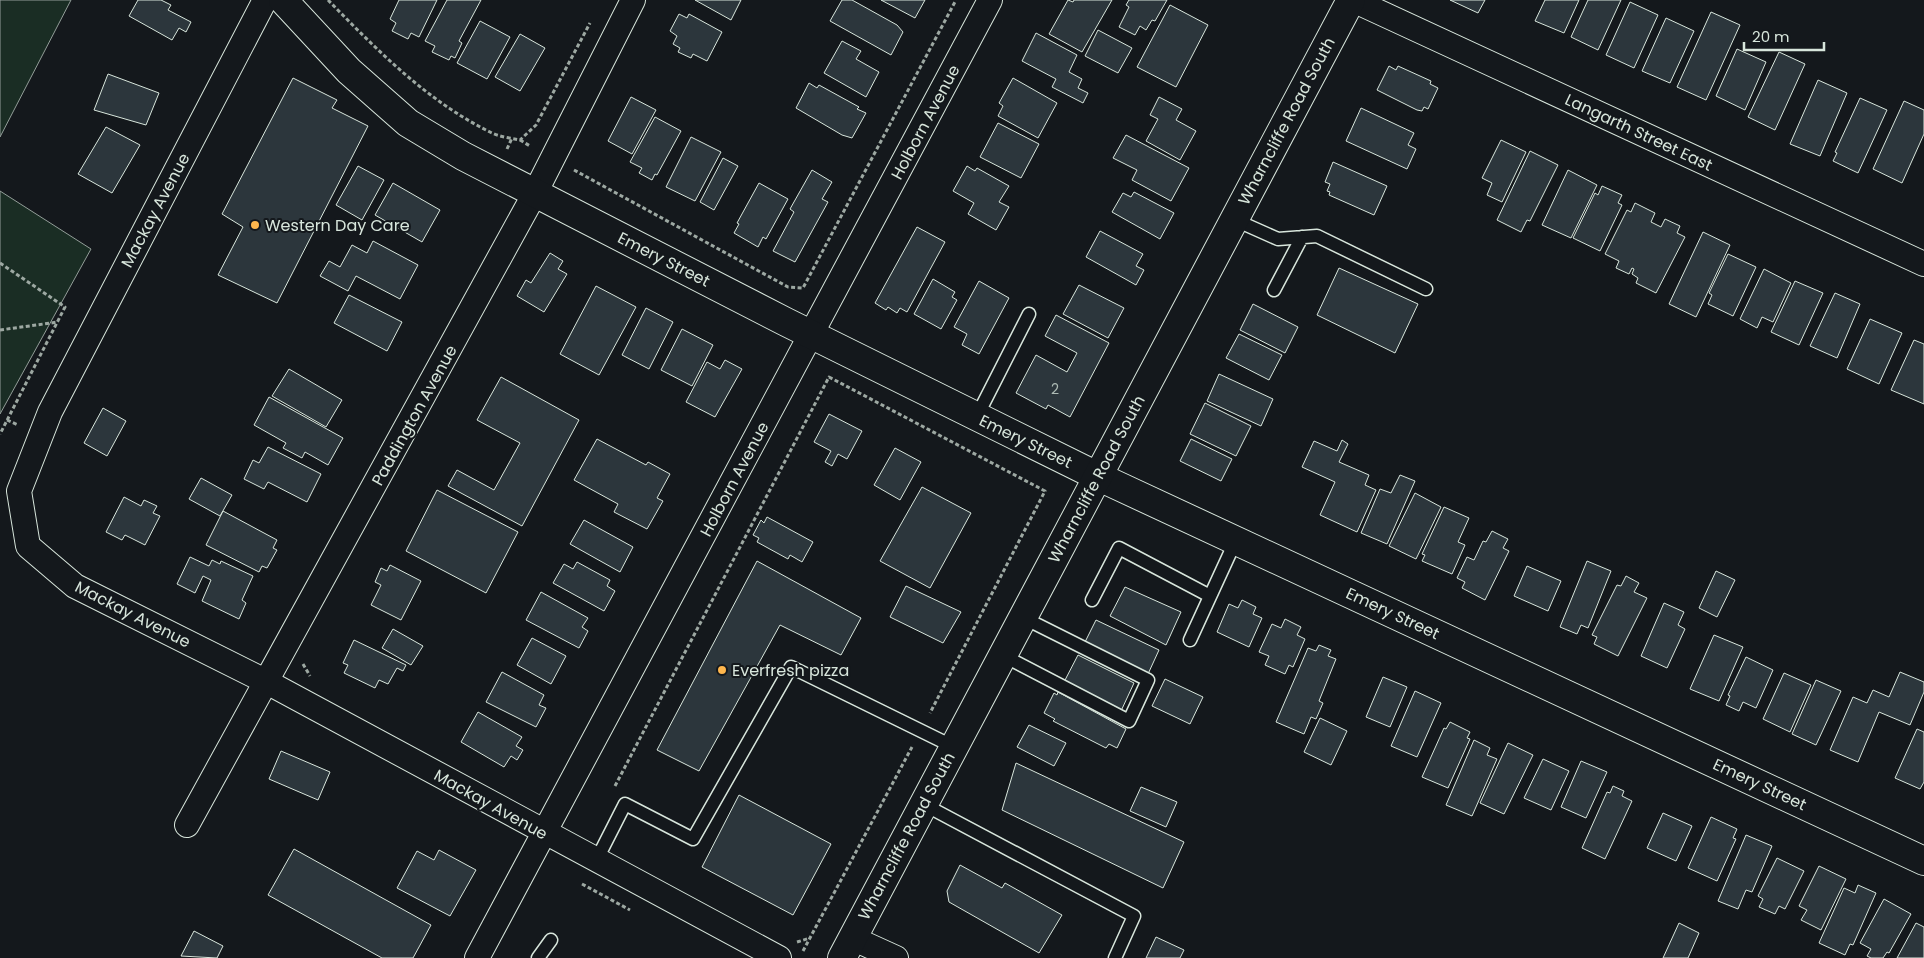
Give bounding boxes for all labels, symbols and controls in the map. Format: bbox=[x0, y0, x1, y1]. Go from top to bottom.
scale bar bbox=[1744, 20, 1824, 52]
text: 20 m bbox=[1752, 26, 1790, 47]
street label: Wharncliffe Road South bbox=[1232, 33, 1340, 209]
street label: Holborn Avenue bbox=[886, 61, 965, 184]
street label: Langarth Street East bbox=[1561, 88, 1716, 177]
street label: Mackay Avenue bbox=[116, 149, 195, 272]
place label: Western Day Care bbox=[265, 214, 410, 237]
marker: Western Day Care bbox=[249, 219, 261, 231]
street label: Emery Street bbox=[614, 226, 714, 293]
street label: Paddington Avenue bbox=[366, 341, 463, 490]
house number: 2 bbox=[1051, 379, 1059, 399]
street label: Wharncliffe Road South bbox=[1042, 391, 1150, 567]
street label: Emery Street bbox=[975, 409, 1076, 474]
street label: Holborn Avenue bbox=[695, 418, 774, 541]
street label: Mackay Avenue bbox=[71, 575, 195, 653]
street label: Emery Street bbox=[1342, 582, 1443, 645]
place label: Everfresh pizza bbox=[732, 659, 849, 682]
marker: Everfresh pizza bbox=[716, 664, 728, 676]
street label: Wharncliffe Road South bbox=[852, 748, 960, 924]
street label: Emery Street bbox=[1709, 753, 1810, 816]
street label: Mackay Avenue bbox=[430, 764, 552, 845]

